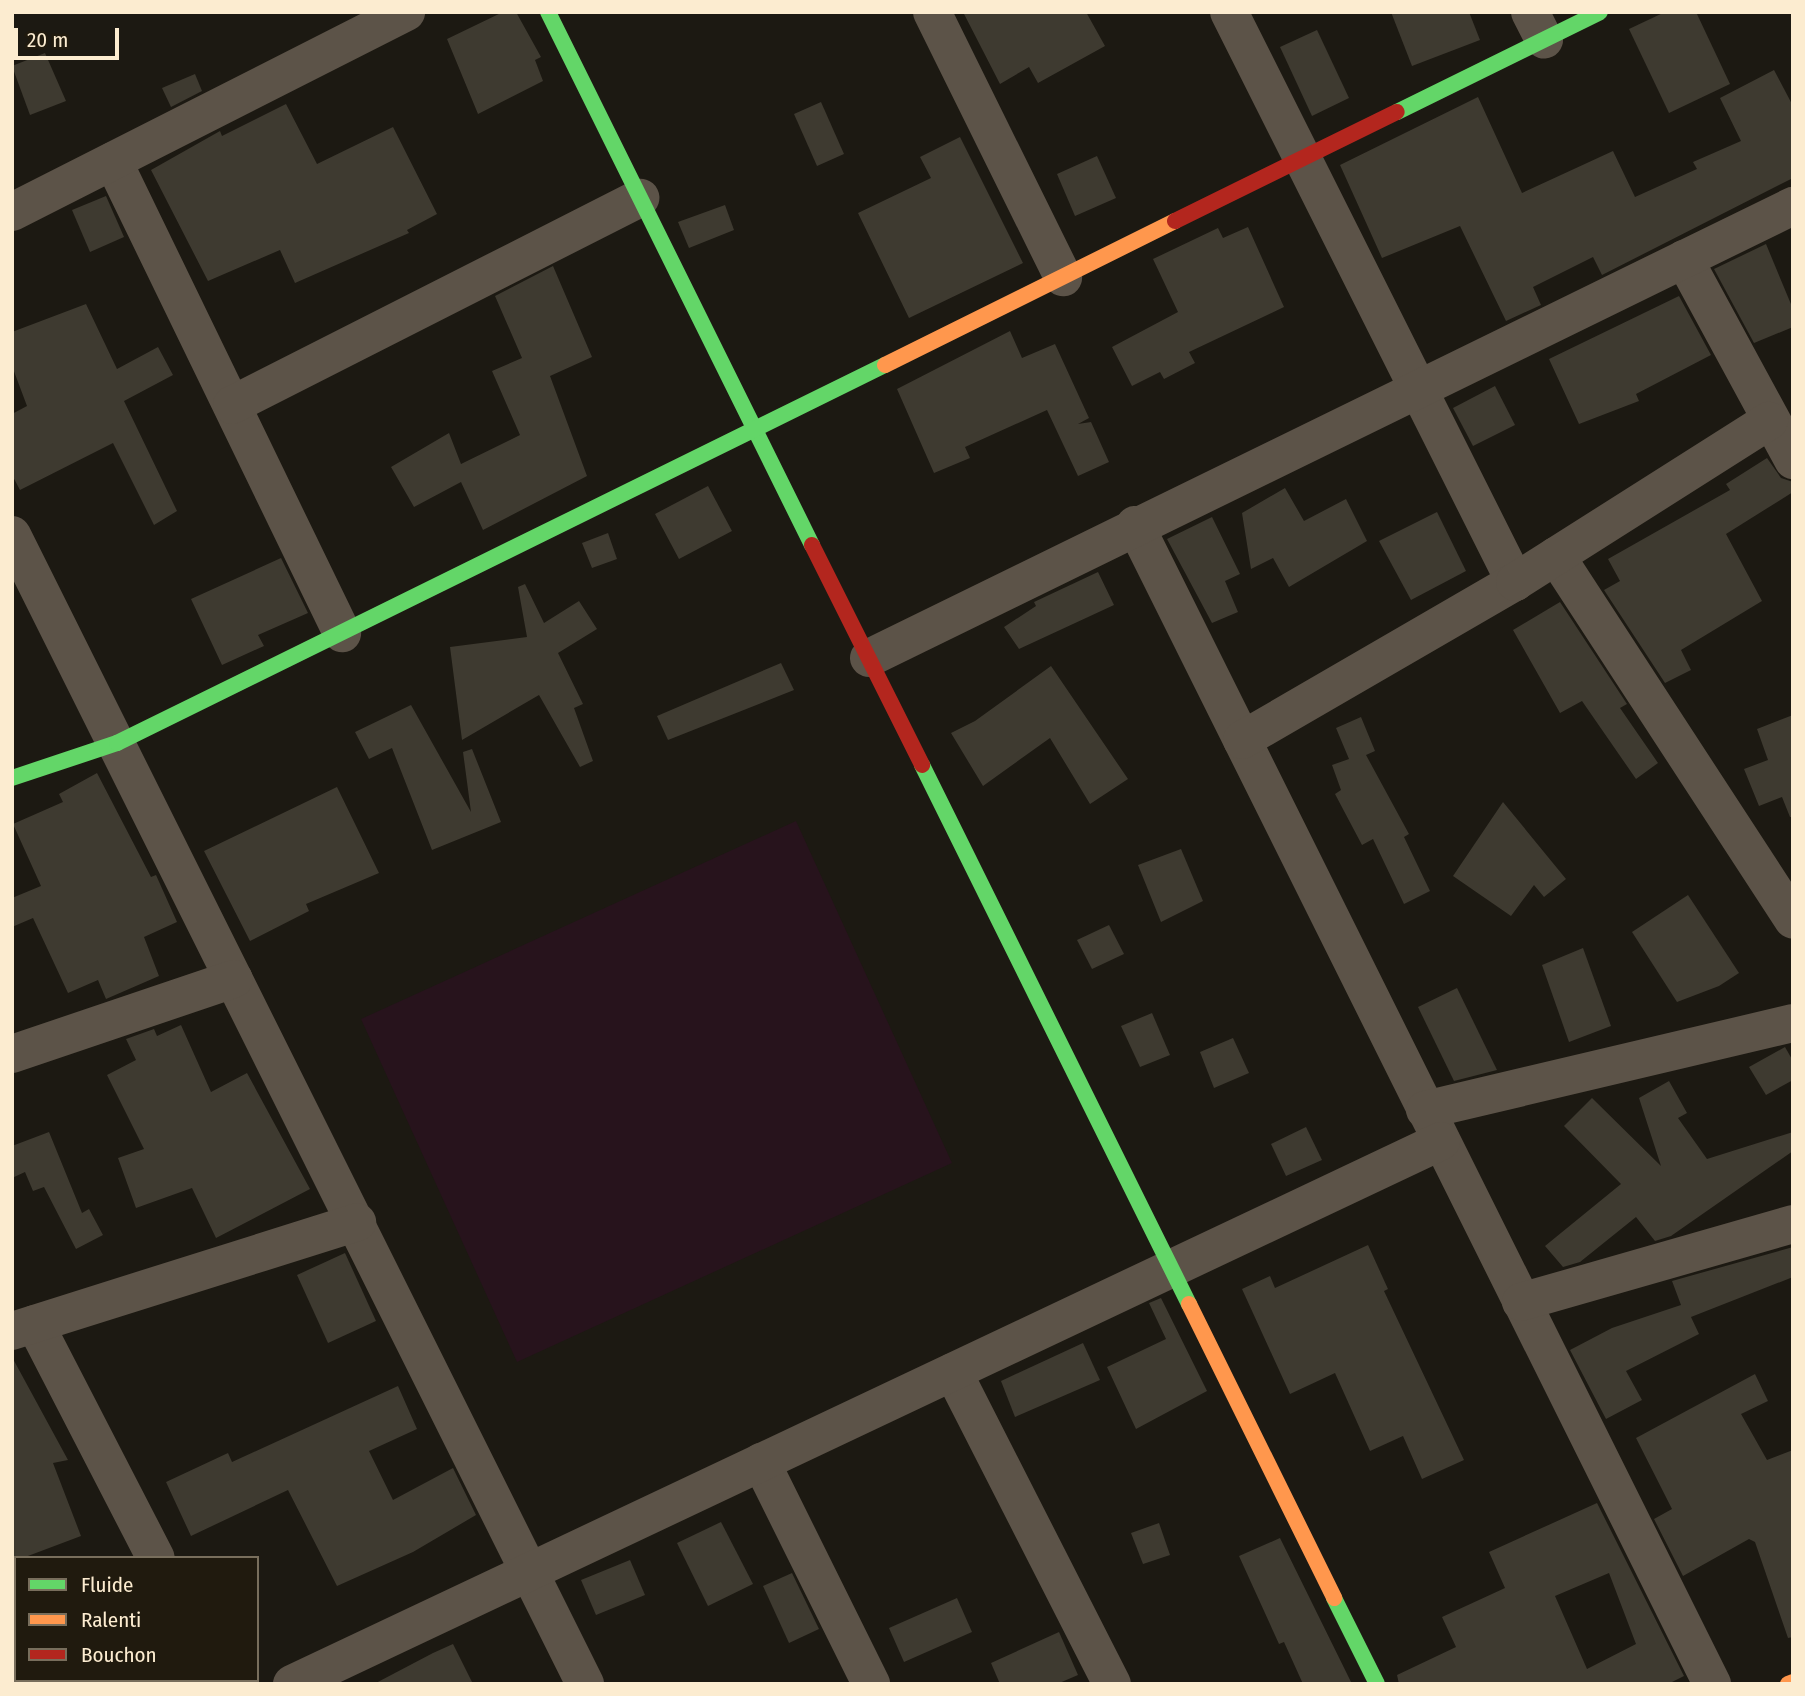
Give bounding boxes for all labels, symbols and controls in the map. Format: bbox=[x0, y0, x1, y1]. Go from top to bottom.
scale bar bbox=[18, 14, 122, 58]
text: 20 m bbox=[27, 27, 68, 53]
legend bbox=[14, 1556, 259, 1682]
text: Fluide bbox=[81, 1572, 133, 1598]
text: Ralenti bbox=[81, 1607, 141, 1633]
text: Bouchon bbox=[81, 1642, 157, 1668]

